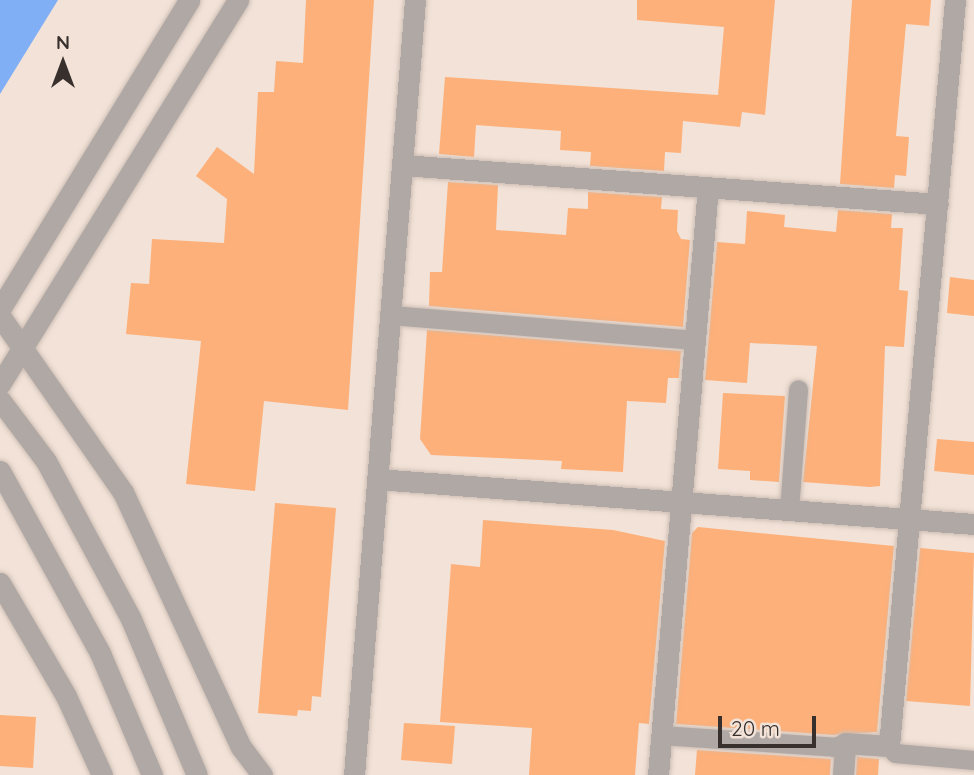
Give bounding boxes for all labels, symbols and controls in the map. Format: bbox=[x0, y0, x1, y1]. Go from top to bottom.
north arrow bbox=[28, 28, 98, 98]
text: N bbox=[56, 30, 70, 54]
scale bar bbox=[722, 702, 820, 746]
text: 20 m bbox=[731, 715, 780, 741]

